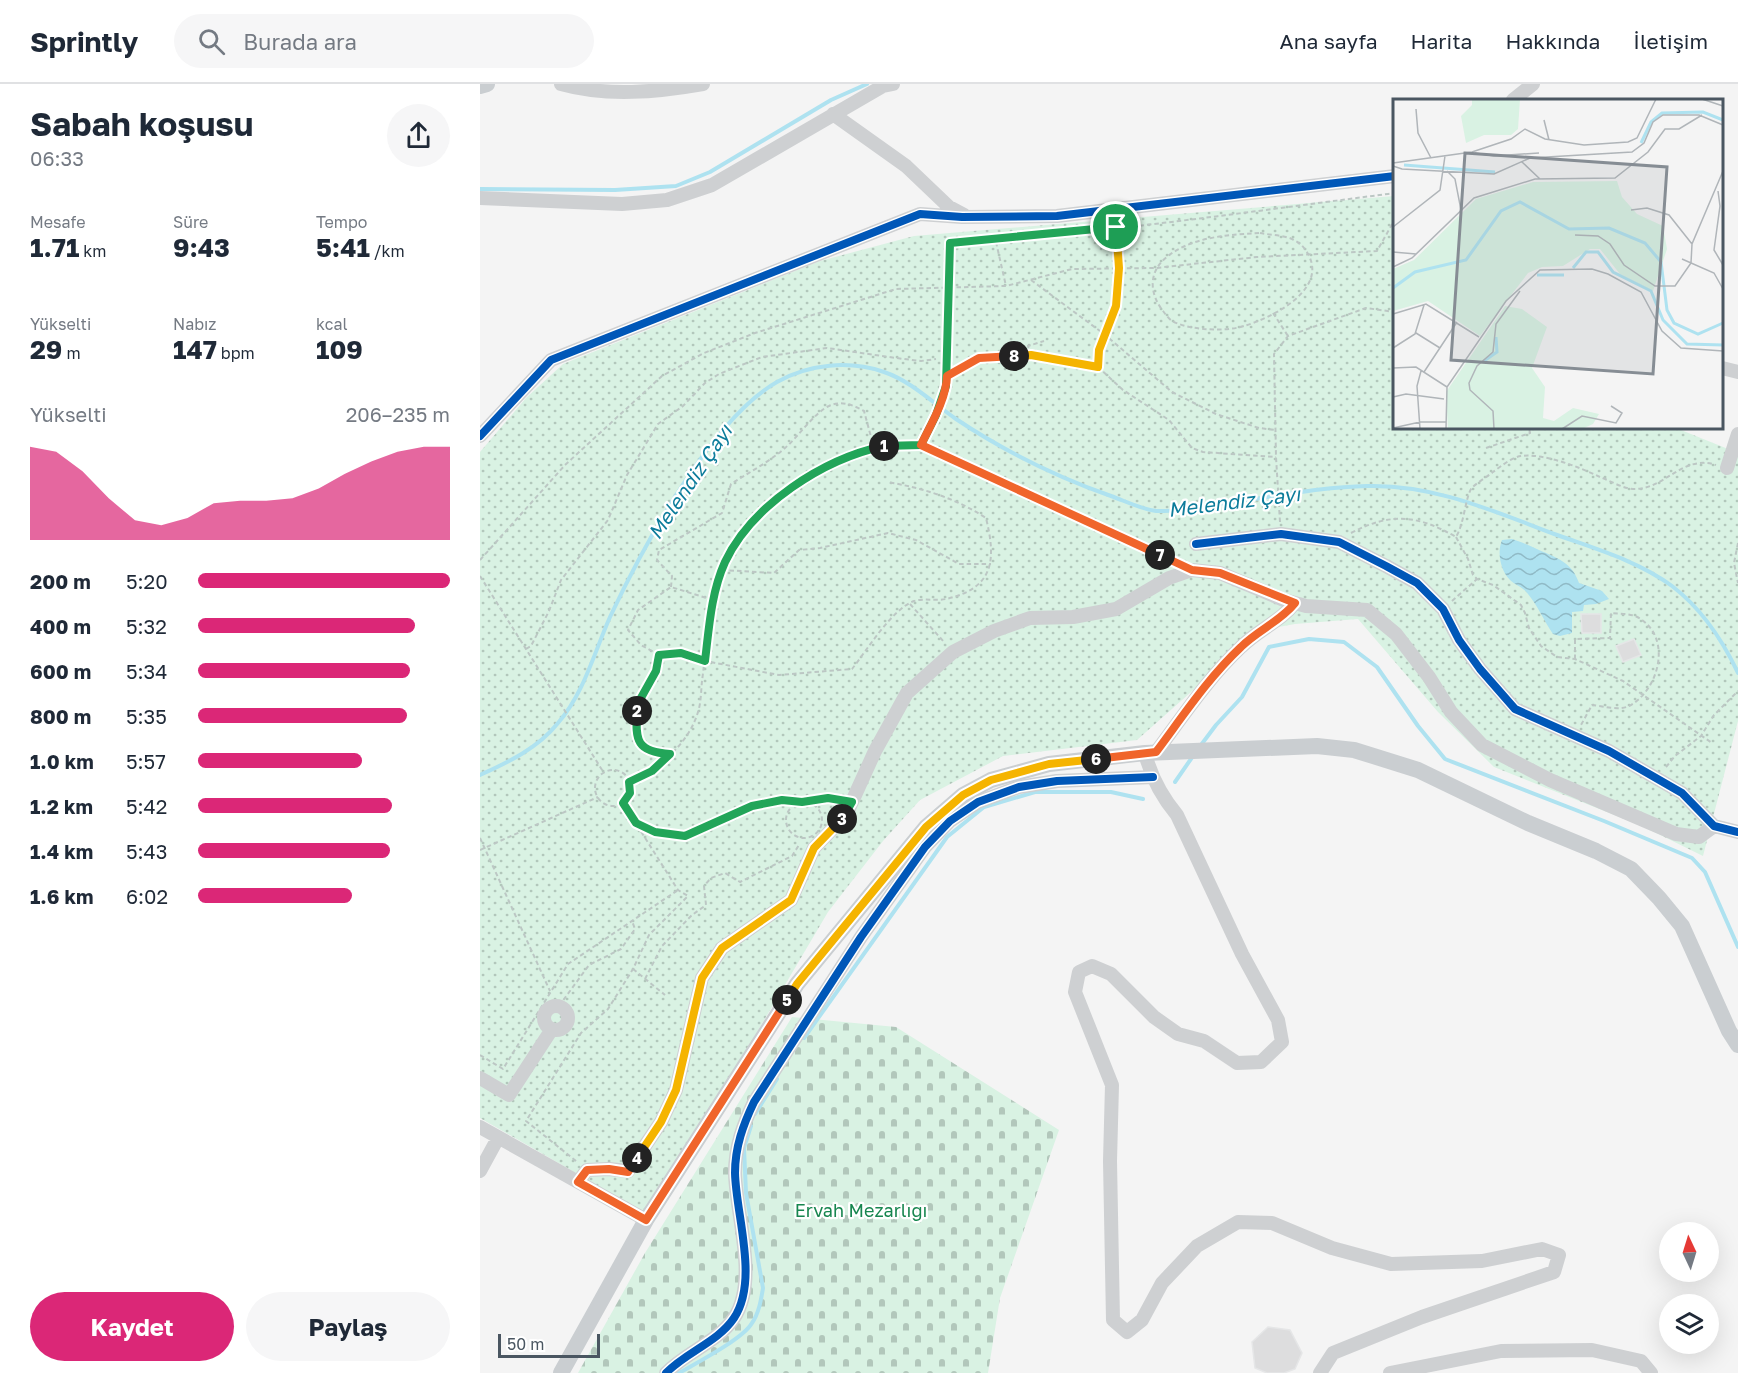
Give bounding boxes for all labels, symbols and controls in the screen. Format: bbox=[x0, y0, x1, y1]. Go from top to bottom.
search box bbox=[174, 14, 594, 68]
text: Sprintly bbox=[30, 25, 138, 58]
icon: search bbox=[195, 25, 228, 58]
text: Burada ara bbox=[243, 28, 357, 55]
text: Ana sayfa bbox=[1280, 28, 1378, 54]
text: Harita bbox=[1411, 28, 1472, 54]
text: Hakkında bbox=[1505, 28, 1600, 54]
text: İletişim bbox=[1633, 28, 1708, 54]
inset map bbox=[1393, 99, 1723, 429]
text: Sabah koşusu bbox=[30, 104, 253, 143]
button: share bbox=[387, 104, 450, 167]
text: 06:33 bbox=[30, 146, 84, 170]
pin bbox=[1090, 201, 1141, 252]
icon: arrive bbox=[1099, 210, 1132, 243]
text: Mesafe bbox=[30, 212, 86, 232]
text: Süre bbox=[173, 212, 208, 232]
text: Tempo bbox=[316, 212, 367, 232]
text: 1.71 bbox=[30, 232, 79, 263]
text: 9:43 bbox=[173, 232, 230, 263]
text: 5:41 bbox=[316, 232, 370, 263]
text: km bbox=[79, 241, 106, 261]
text: /km bbox=[370, 241, 405, 261]
text: Yükselti bbox=[30, 314, 91, 334]
text: Nabız bbox=[173, 314, 217, 334]
text: kcal bbox=[316, 314, 348, 334]
text: 29 bbox=[30, 334, 62, 365]
text: 147 bbox=[173, 334, 217, 365]
text: 109 bbox=[316, 334, 363, 365]
pin: 8 bbox=[999, 341, 1029, 371]
text: m bbox=[62, 343, 81, 363]
text: bpm bbox=[217, 343, 255, 363]
text: 8 bbox=[1009, 346, 1019, 366]
text: Yükselti bbox=[30, 402, 107, 426]
text: 206–235 m bbox=[346, 402, 450, 426]
water label: Melendiz Çayı bbox=[642, 418, 738, 544]
pin: 1 bbox=[869, 431, 899, 461]
text: 1 bbox=[880, 436, 888, 456]
water label: Melendiz Çayı bbox=[1166, 481, 1303, 522]
pin: 7 bbox=[1145, 540, 1175, 570]
text: 7 bbox=[1156, 545, 1164, 565]
text: 200 m bbox=[30, 569, 91, 593]
text: 5:20 bbox=[126, 569, 168, 593]
text: 400 m bbox=[30, 614, 91, 638]
text: 5:32 bbox=[126, 614, 167, 638]
text: 600 m bbox=[30, 659, 91, 683]
text: 5:34 bbox=[126, 659, 168, 683]
pin: 2 bbox=[622, 696, 652, 726]
text: 2 bbox=[632, 701, 642, 721]
text: 800 m bbox=[30, 704, 91, 728]
text: 5:35 bbox=[126, 704, 167, 728]
pin: 6 bbox=[1081, 744, 1111, 774]
text: 1.0 km bbox=[30, 749, 94, 773]
text: 5:57 bbox=[126, 749, 166, 773]
text: 6 bbox=[1091, 749, 1101, 769]
text: 1.2 km bbox=[30, 794, 93, 818]
text: 5:42 bbox=[126, 794, 167, 818]
pin: 3 bbox=[827, 804, 857, 834]
text: 3 bbox=[837, 809, 847, 829]
text: 1.4 km bbox=[30, 839, 93, 863]
text: 5:43 bbox=[126, 839, 168, 863]
text: 1.6 km bbox=[30, 884, 94, 908]
text: 6:02 bbox=[126, 884, 168, 908]
pin: 5 bbox=[772, 985, 802, 1015]
text: 5 bbox=[782, 990, 792, 1010]
pin: 4 bbox=[622, 1143, 652, 1173]
text: 4 bbox=[632, 1148, 642, 1168]
park label: Ervah Mezarlığı bbox=[795, 1199, 927, 1221]
north arrow bbox=[1659, 1222, 1719, 1282]
map controls bbox=[1659, 1222, 1719, 1354]
button: Kaydet bbox=[30, 1292, 234, 1361]
button: Paylaş bbox=[246, 1292, 450, 1361]
button: layers bbox=[1659, 1294, 1719, 1354]
scale bar bbox=[498, 1331, 600, 1358]
text: 50 m bbox=[507, 1334, 544, 1354]

